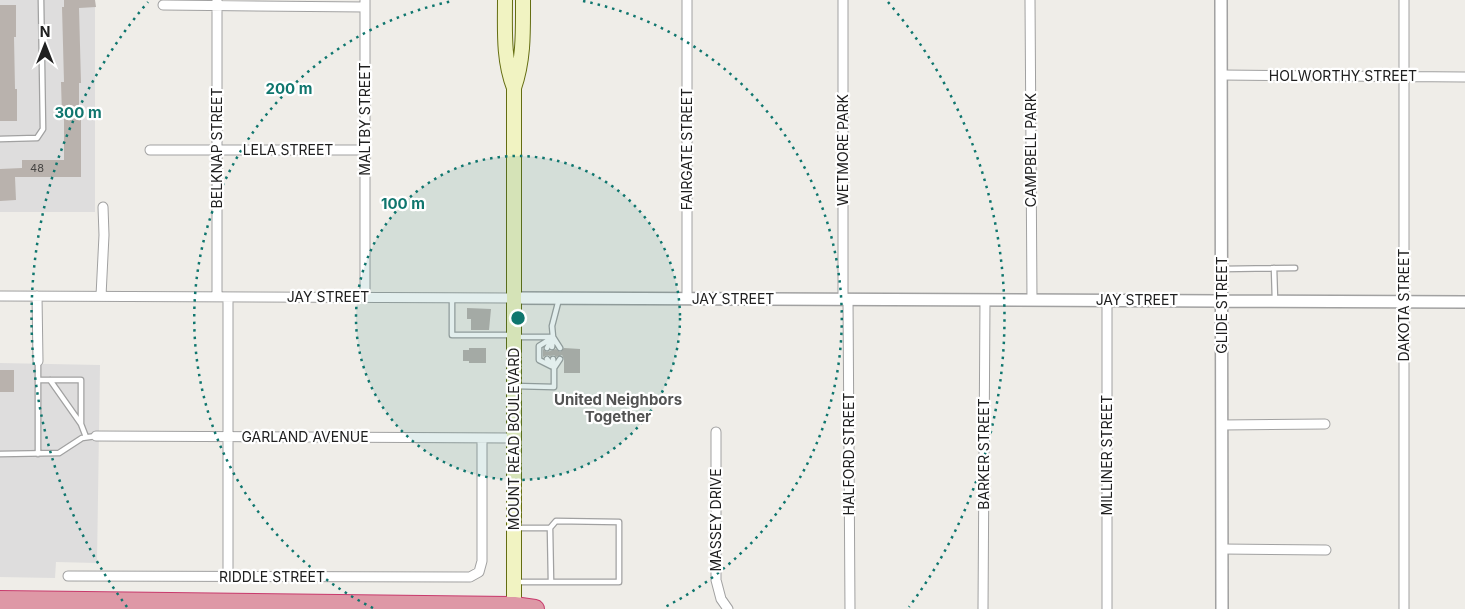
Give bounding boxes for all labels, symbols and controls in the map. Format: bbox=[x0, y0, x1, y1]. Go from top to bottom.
north arrow bbox=[20, 20, 70, 70]
text: N bbox=[40, 23, 50, 40]
street label: MALTBY STREET bbox=[356, 62, 373, 176]
street label: HOLWORTHY STREET bbox=[1269, 67, 1417, 84]
text: 200 m bbox=[266, 79, 312, 98]
street label: BELKNAP STREET bbox=[208, 88, 225, 208]
street label: FAIRGATE STREET bbox=[678, 88, 695, 210]
street label: CAMPBELL PARK bbox=[1022, 92, 1039, 207]
street label: WETMORE PARK bbox=[834, 93, 851, 206]
text: 300 m bbox=[54, 103, 102, 122]
street label: LELA STREET bbox=[243, 141, 333, 158]
house number: 48 bbox=[30, 161, 44, 175]
text: 100 m bbox=[381, 194, 425, 213]
street label: DAKOTA STREET bbox=[1395, 249, 1412, 361]
street label: GLIDE STREET bbox=[1213, 256, 1230, 354]
street label: JAY STREET bbox=[287, 288, 369, 305]
street label: JAY STREET bbox=[692, 290, 774, 307]
street label: JAY STREET bbox=[1096, 291, 1178, 308]
centre of rings bbox=[509, 309, 527, 327]
street label: MOUNT READ BOULEVARD bbox=[505, 348, 522, 530]
district label: United Neighbors Together bbox=[554, 390, 682, 426]
street label: HALFORD STREET bbox=[840, 393, 857, 515]
street label: MILLINER STREET bbox=[1098, 395, 1115, 515]
street label: BARKER STREET bbox=[975, 398, 992, 510]
street label: GARLAND AVENUE bbox=[241, 428, 369, 445]
street label: MASSEY DRIVE bbox=[707, 468, 724, 572]
street label: RIDDLE STREET bbox=[219, 568, 325, 585]

